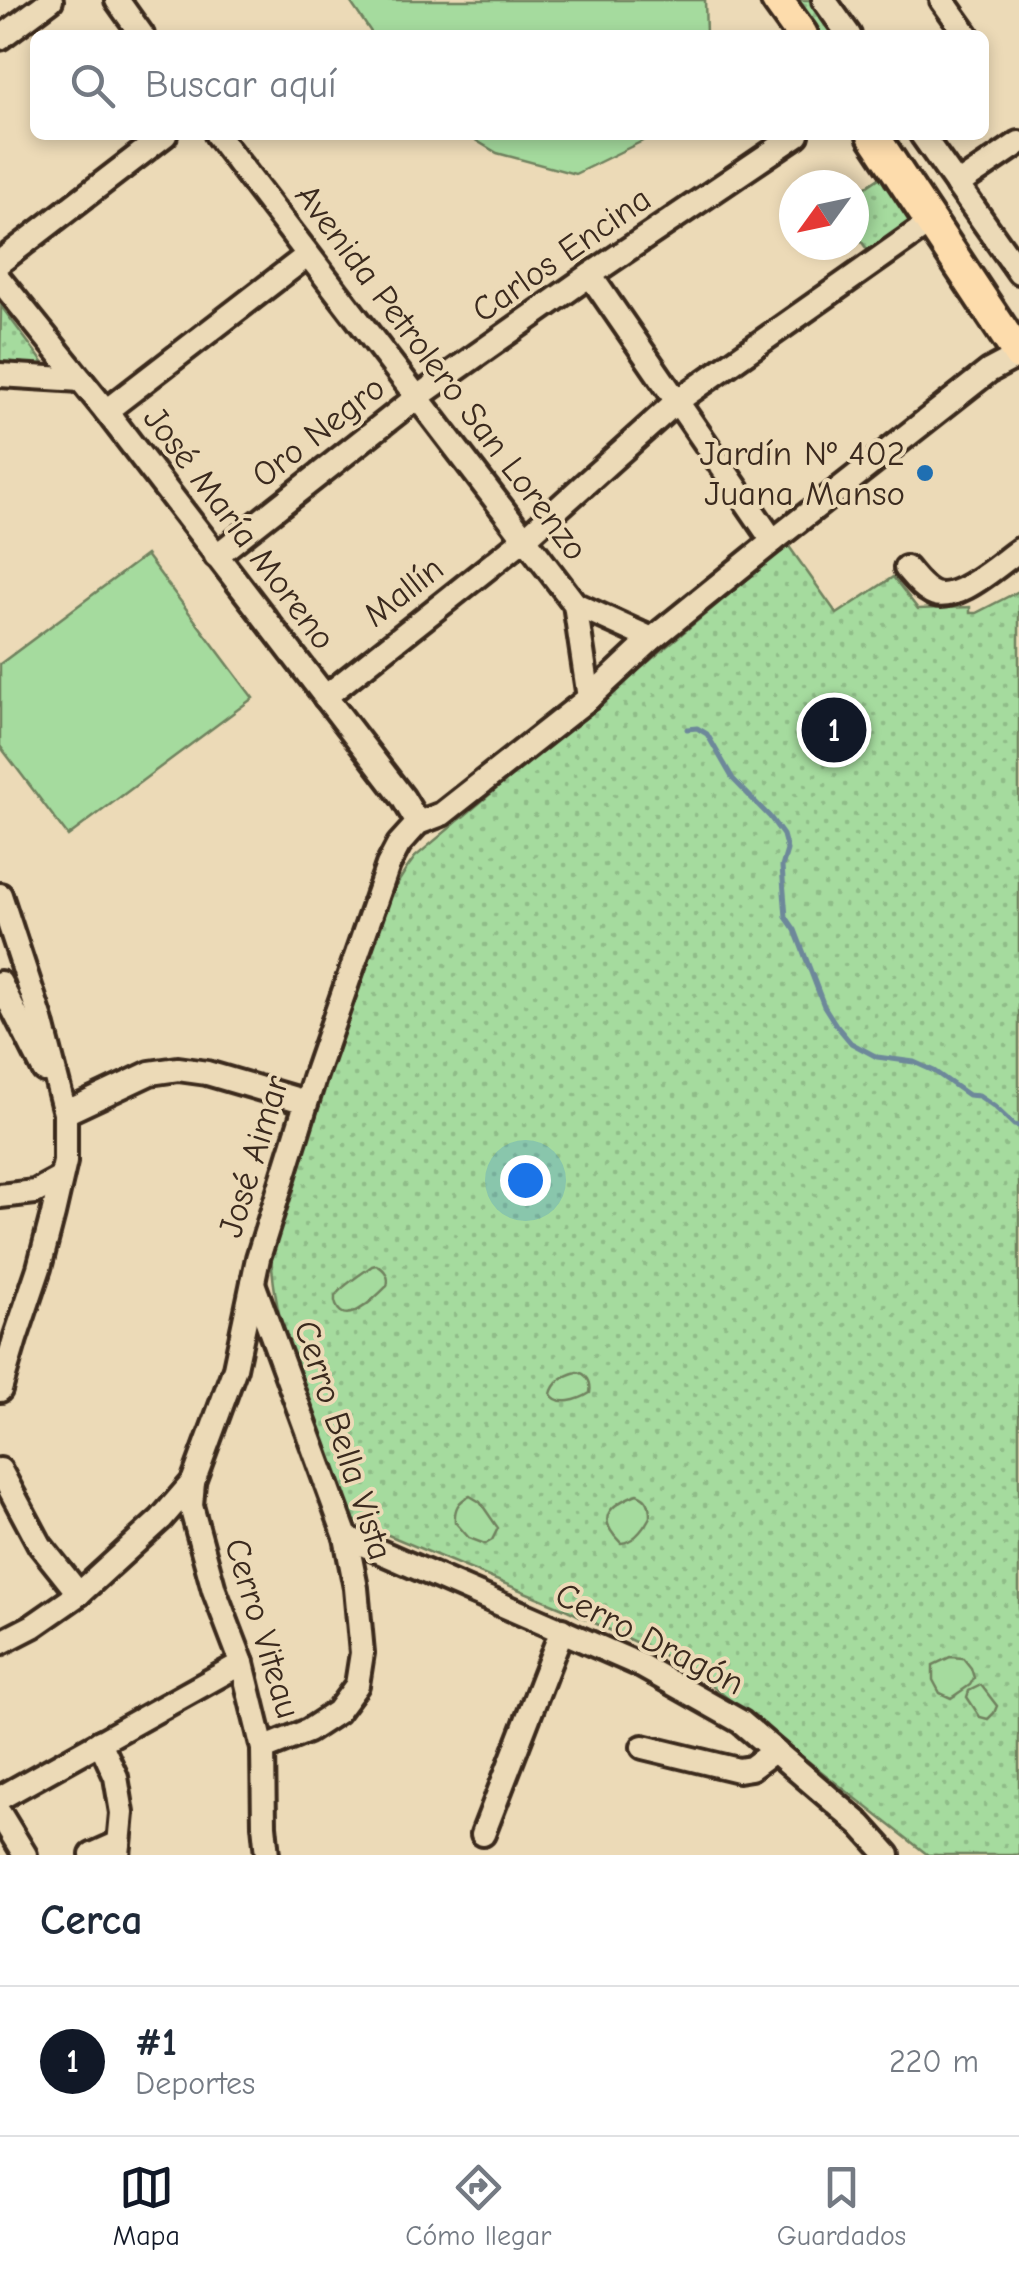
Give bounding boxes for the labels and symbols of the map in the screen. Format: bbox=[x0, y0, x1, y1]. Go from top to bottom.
north arrow bbox=[779, 170, 869, 260]
street label: Avenida Petrolero San Lorenzo bbox=[287, 176, 597, 569]
street label: Carlos Encina bbox=[464, 178, 658, 331]
street label: Oro Negro bbox=[244, 367, 393, 496]
street label: José María Moreno bbox=[135, 399, 344, 658]
place label: Jardín Nº 402 Juana Manso bbox=[699, 433, 905, 514]
marker: Jardín Nº 402 Juana Manso bbox=[914, 462, 936, 484]
street label: Mallín bbox=[355, 548, 451, 635]
pin: 1 bbox=[802, 692, 866, 768]
street label: José Aimar bbox=[209, 1070, 298, 1242]
your location bbox=[500, 1155, 551, 1206]
street label: Cerro Bella Vista bbox=[286, 1315, 402, 1565]
street label: Cerro Viteau bbox=[216, 1533, 309, 1723]
street label: Cerro Dragón bbox=[549, 1573, 751, 1704]

